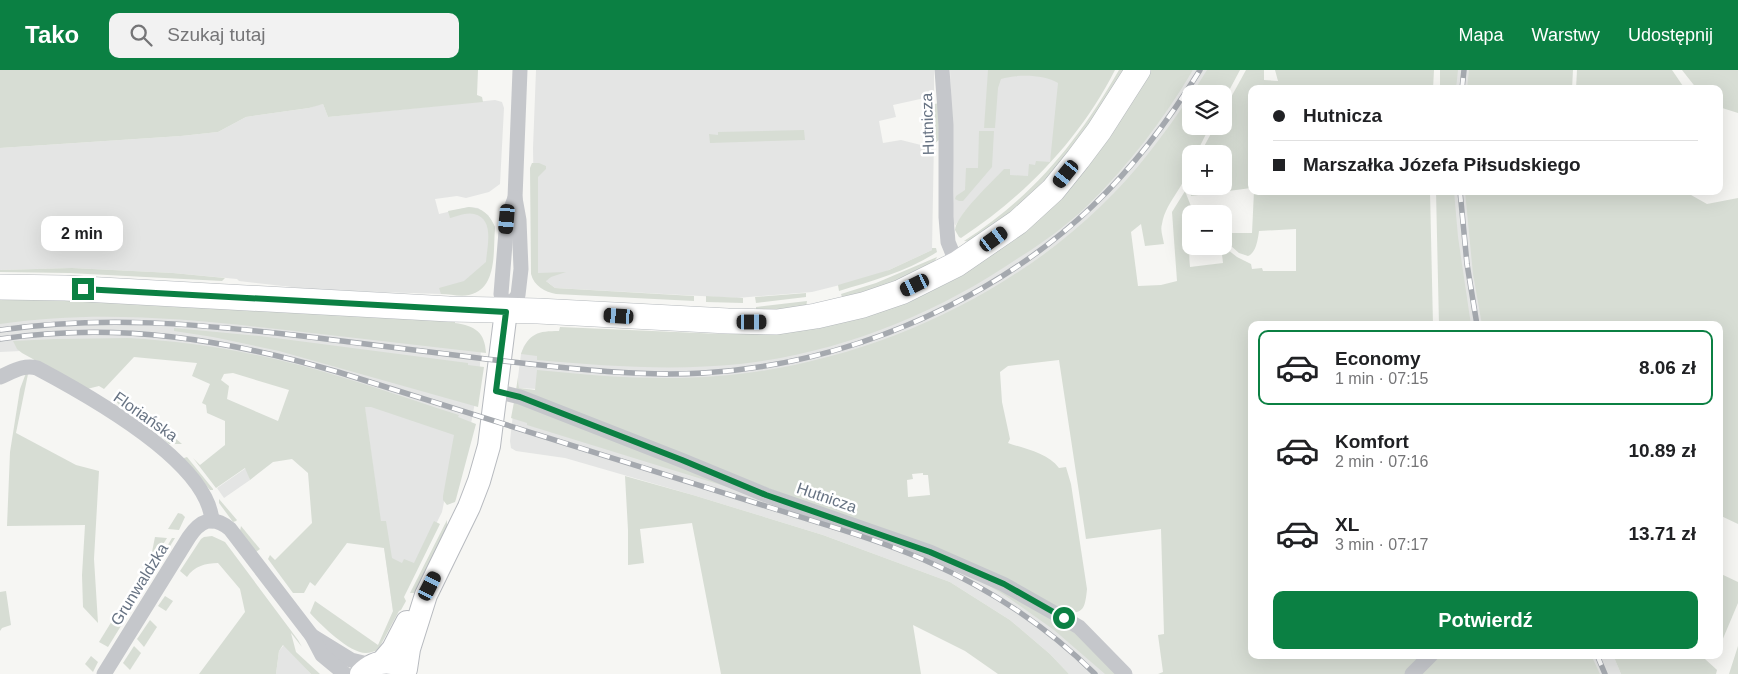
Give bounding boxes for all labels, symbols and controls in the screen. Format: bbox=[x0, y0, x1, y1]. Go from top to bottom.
search box bbox=[109, 13, 459, 58]
text: Tako bbox=[25, 21, 79, 48]
icon: search bbox=[127, 21, 155, 49]
text: Szukaj tutaj bbox=[167, 24, 265, 45]
text: Mapa bbox=[1459, 25, 1504, 45]
text: Warstwy bbox=[1532, 25, 1600, 45]
text: Udostępnij bbox=[1628, 25, 1713, 45]
map controls bbox=[1182, 85, 1232, 255]
button: layers bbox=[1182, 85, 1232, 135]
street label: Hutnicza bbox=[918, 92, 937, 155]
text: Hutnicza bbox=[1303, 105, 1382, 126]
button: + bbox=[1182, 145, 1232, 195]
text: Marszałka Józefa Piłsudskiego bbox=[1303, 154, 1581, 175]
car bbox=[1050, 158, 1081, 190]
car bbox=[498, 203, 515, 235]
button: − bbox=[1182, 205, 1232, 255]
callout: 2 min bbox=[42, 216, 124, 252]
car bbox=[977, 224, 1010, 254]
text: 2 min bbox=[61, 225, 103, 242]
car bbox=[898, 272, 931, 298]
route end bbox=[72, 278, 94, 300]
car bbox=[603, 307, 634, 325]
car bbox=[737, 315, 767, 330]
icon: car bbox=[1275, 345, 1320, 390]
text: Economy bbox=[1335, 348, 1421, 369]
text: 8.06 zł bbox=[1639, 357, 1696, 378]
text: 1 min · 07:15 bbox=[1335, 370, 1428, 387]
street label: Floriańska bbox=[111, 388, 181, 445]
icon: car bbox=[1275, 428, 1320, 473]
text: Komfort bbox=[1335, 431, 1409, 452]
text: 10.89 zł bbox=[1628, 440, 1696, 461]
text: 2 min · 07:16 bbox=[1335, 453, 1428, 470]
street label: Hutnicza bbox=[795, 479, 859, 516]
icon: car bbox=[1275, 511, 1320, 556]
text: XL bbox=[1335, 514, 1359, 535]
text: 13.71 zł bbox=[1628, 523, 1696, 544]
text: 3 min · 07:17 bbox=[1335, 536, 1428, 553]
street label: Grunwaldzka bbox=[107, 540, 171, 628]
car bbox=[416, 569, 443, 603]
button: Potwierdź bbox=[1273, 591, 1698, 649]
route start bbox=[1053, 607, 1075, 629]

